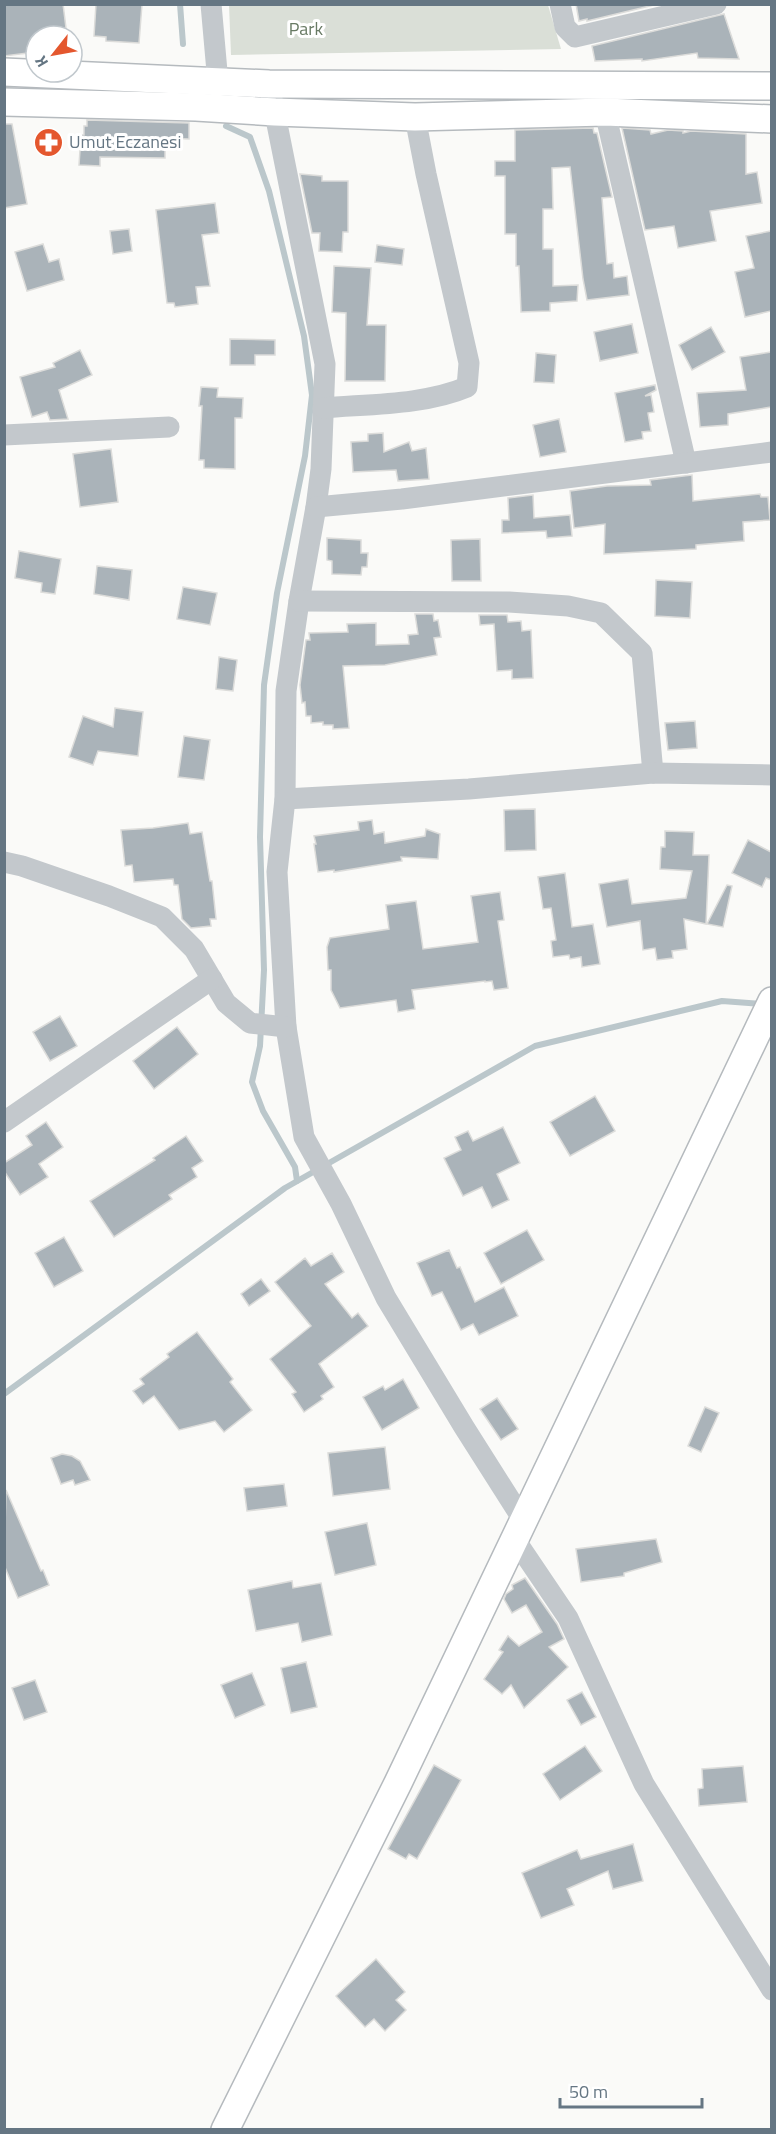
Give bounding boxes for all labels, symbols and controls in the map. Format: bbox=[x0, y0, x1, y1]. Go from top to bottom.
park label: Park bbox=[289, 15, 324, 42]
north arrow bbox=[24, 24, 84, 84]
text: K bbox=[28, 51, 54, 72]
pharmacy icon: Umut Eczanesi bbox=[32, 126, 64, 158]
place label: Umut Eczanesi bbox=[69, 128, 181, 155]
scale bar bbox=[560, 2071, 702, 2109]
text: 50 m bbox=[569, 2078, 608, 2105]

